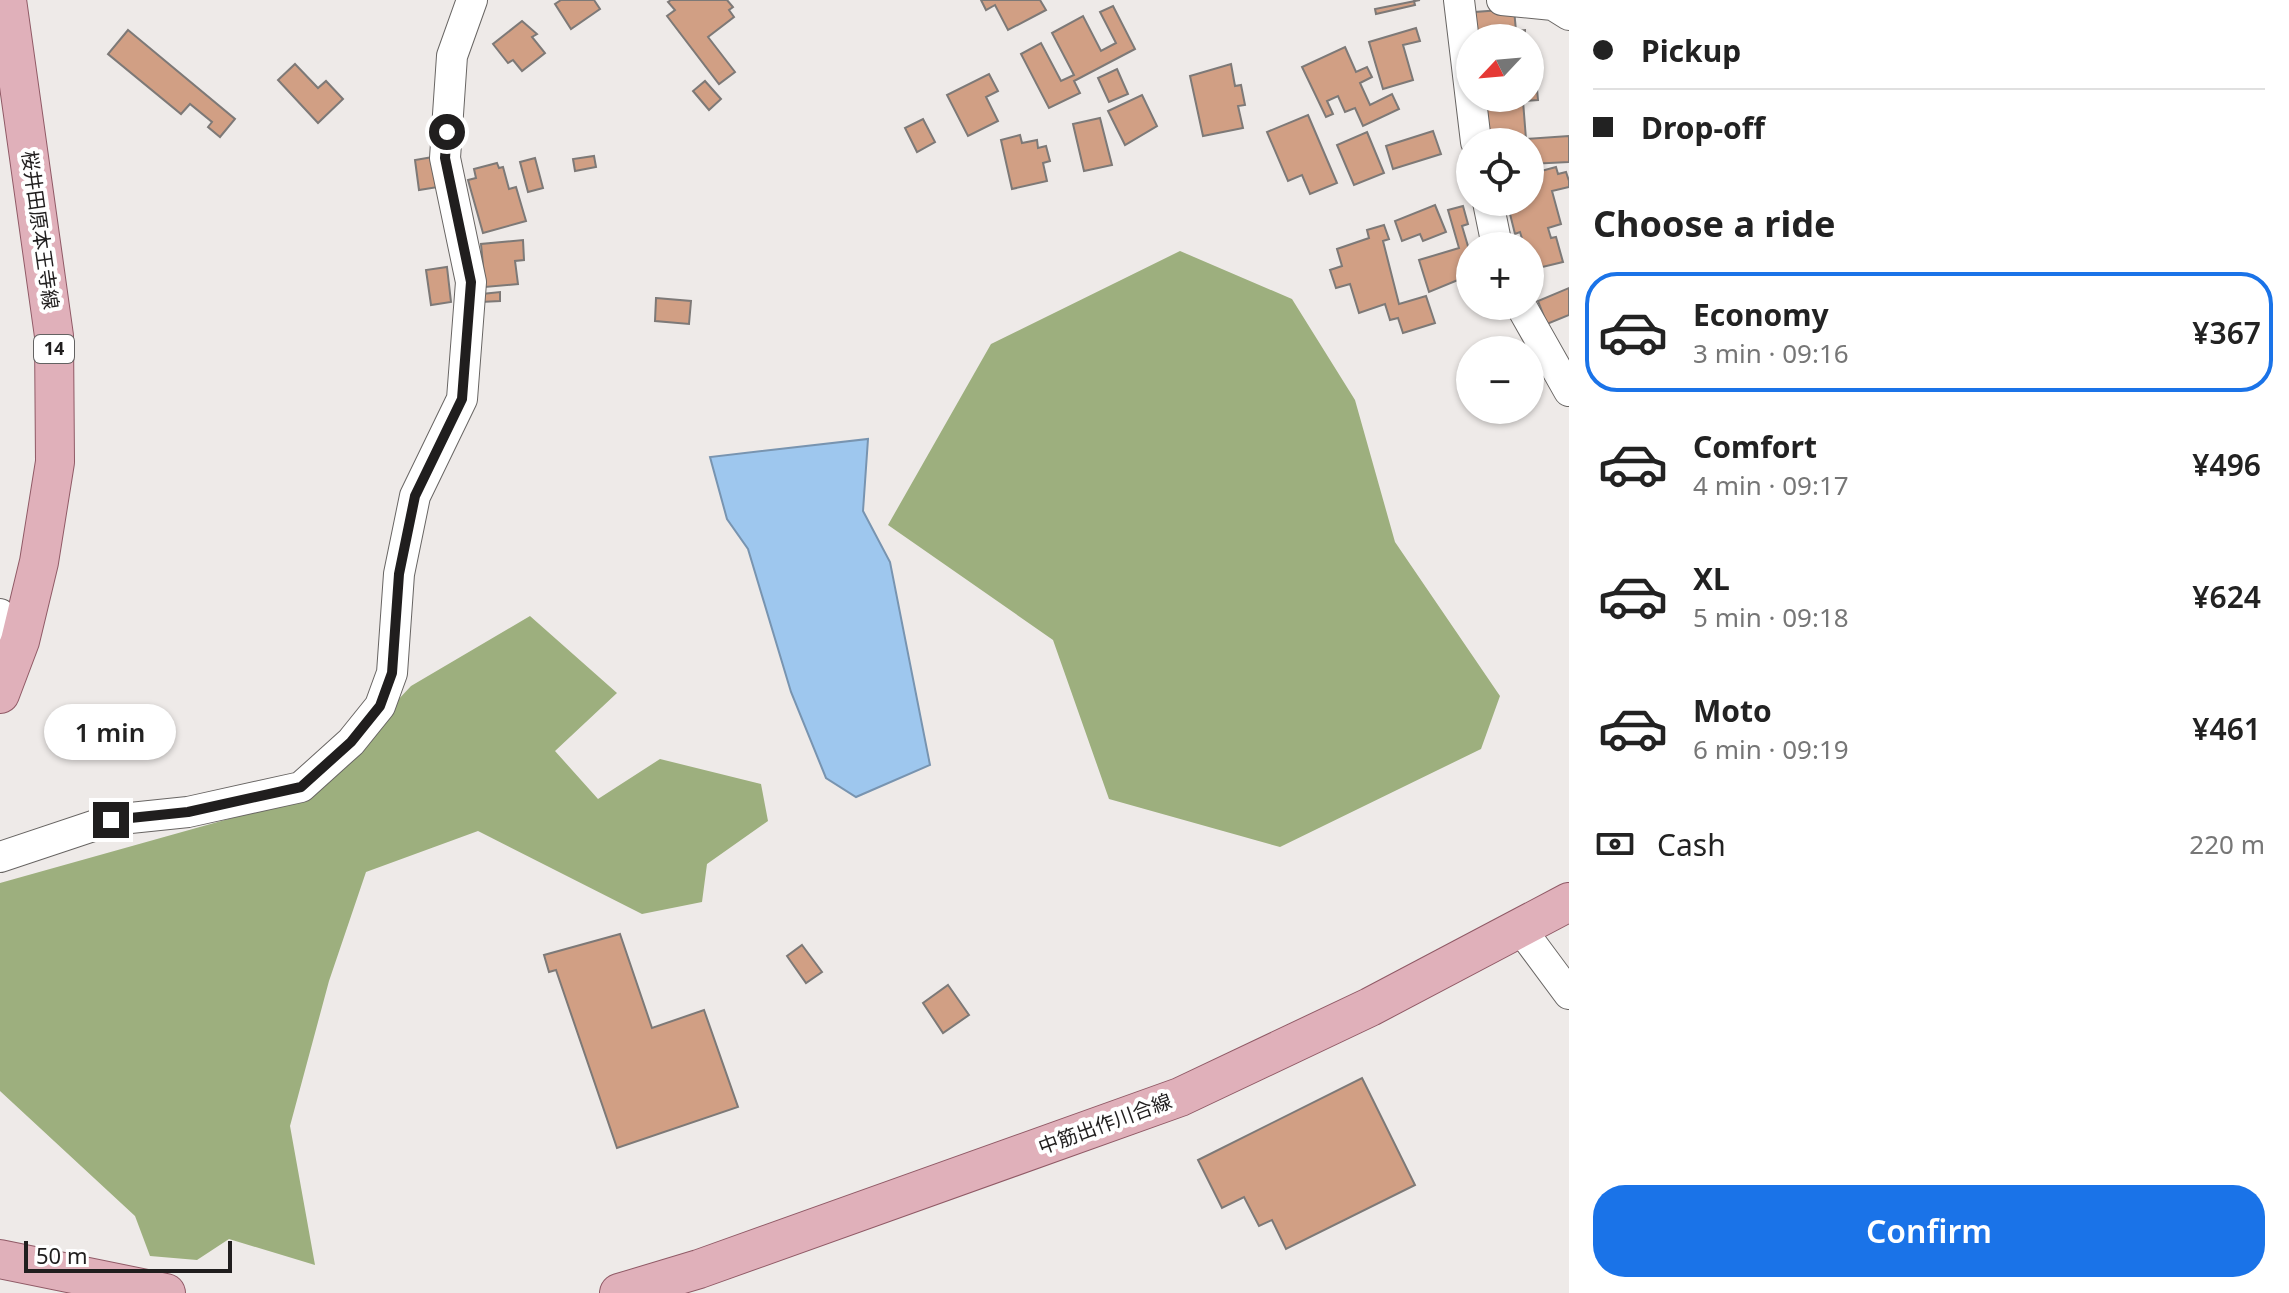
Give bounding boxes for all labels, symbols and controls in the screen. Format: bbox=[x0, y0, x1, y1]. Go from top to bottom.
north arrow bbox=[1456, 24, 1544, 112]
map controls bbox=[1456, 24, 1544, 424]
text: Pickup bbox=[1641, 30, 1741, 71]
text: Drop-off bbox=[1641, 107, 1765, 148]
route start bbox=[429, 114, 465, 150]
button: locate bbox=[1456, 128, 1544, 216]
street label: 桜井田原本王寺線 bbox=[16, 149, 65, 311]
text: Choose a ride bbox=[1593, 199, 1835, 248]
button: + bbox=[1456, 232, 1544, 320]
text: Economy bbox=[1693, 294, 1829, 335]
icon: car bbox=[1597, 296, 1669, 368]
text: ¥367 bbox=[2192, 312, 2261, 353]
road number: 14 bbox=[34, 335, 74, 363]
text: 3 min · 09:16 bbox=[1693, 335, 1849, 371]
button: − bbox=[1456, 336, 1544, 424]
text: Comfort bbox=[1693, 426, 1817, 467]
icon: car bbox=[1597, 428, 1669, 500]
text: ¥496 bbox=[2192, 444, 2261, 485]
text: 4 min · 09:17 bbox=[1693, 467, 1849, 503]
text: XL bbox=[1693, 558, 1730, 599]
icon: car bbox=[1597, 560, 1669, 632]
text: ¥624 bbox=[2192, 576, 2261, 617]
text: 5 min · 09:18 bbox=[1693, 599, 1849, 635]
text: Moto bbox=[1693, 690, 1772, 731]
icon: car bbox=[1597, 692, 1669, 764]
callout: 1 min bbox=[45, 704, 177, 760]
text: ¥461 bbox=[2192, 708, 2261, 749]
text: 1 min bbox=[75, 714, 145, 750]
text: 6 min · 09:19 bbox=[1693, 731, 1849, 767]
route end bbox=[93, 802, 129, 838]
icon: cash bbox=[1593, 822, 1637, 866]
text: Cash bbox=[1657, 824, 1726, 865]
text: 220 m bbox=[2189, 826, 2265, 862]
street label: 中筋出作川合線 bbox=[1034, 1087, 1175, 1160]
button: Confirm bbox=[1593, 1185, 2265, 1277]
scale bar bbox=[24, 1237, 232, 1273]
text: 50 m bbox=[36, 1240, 87, 1270]

